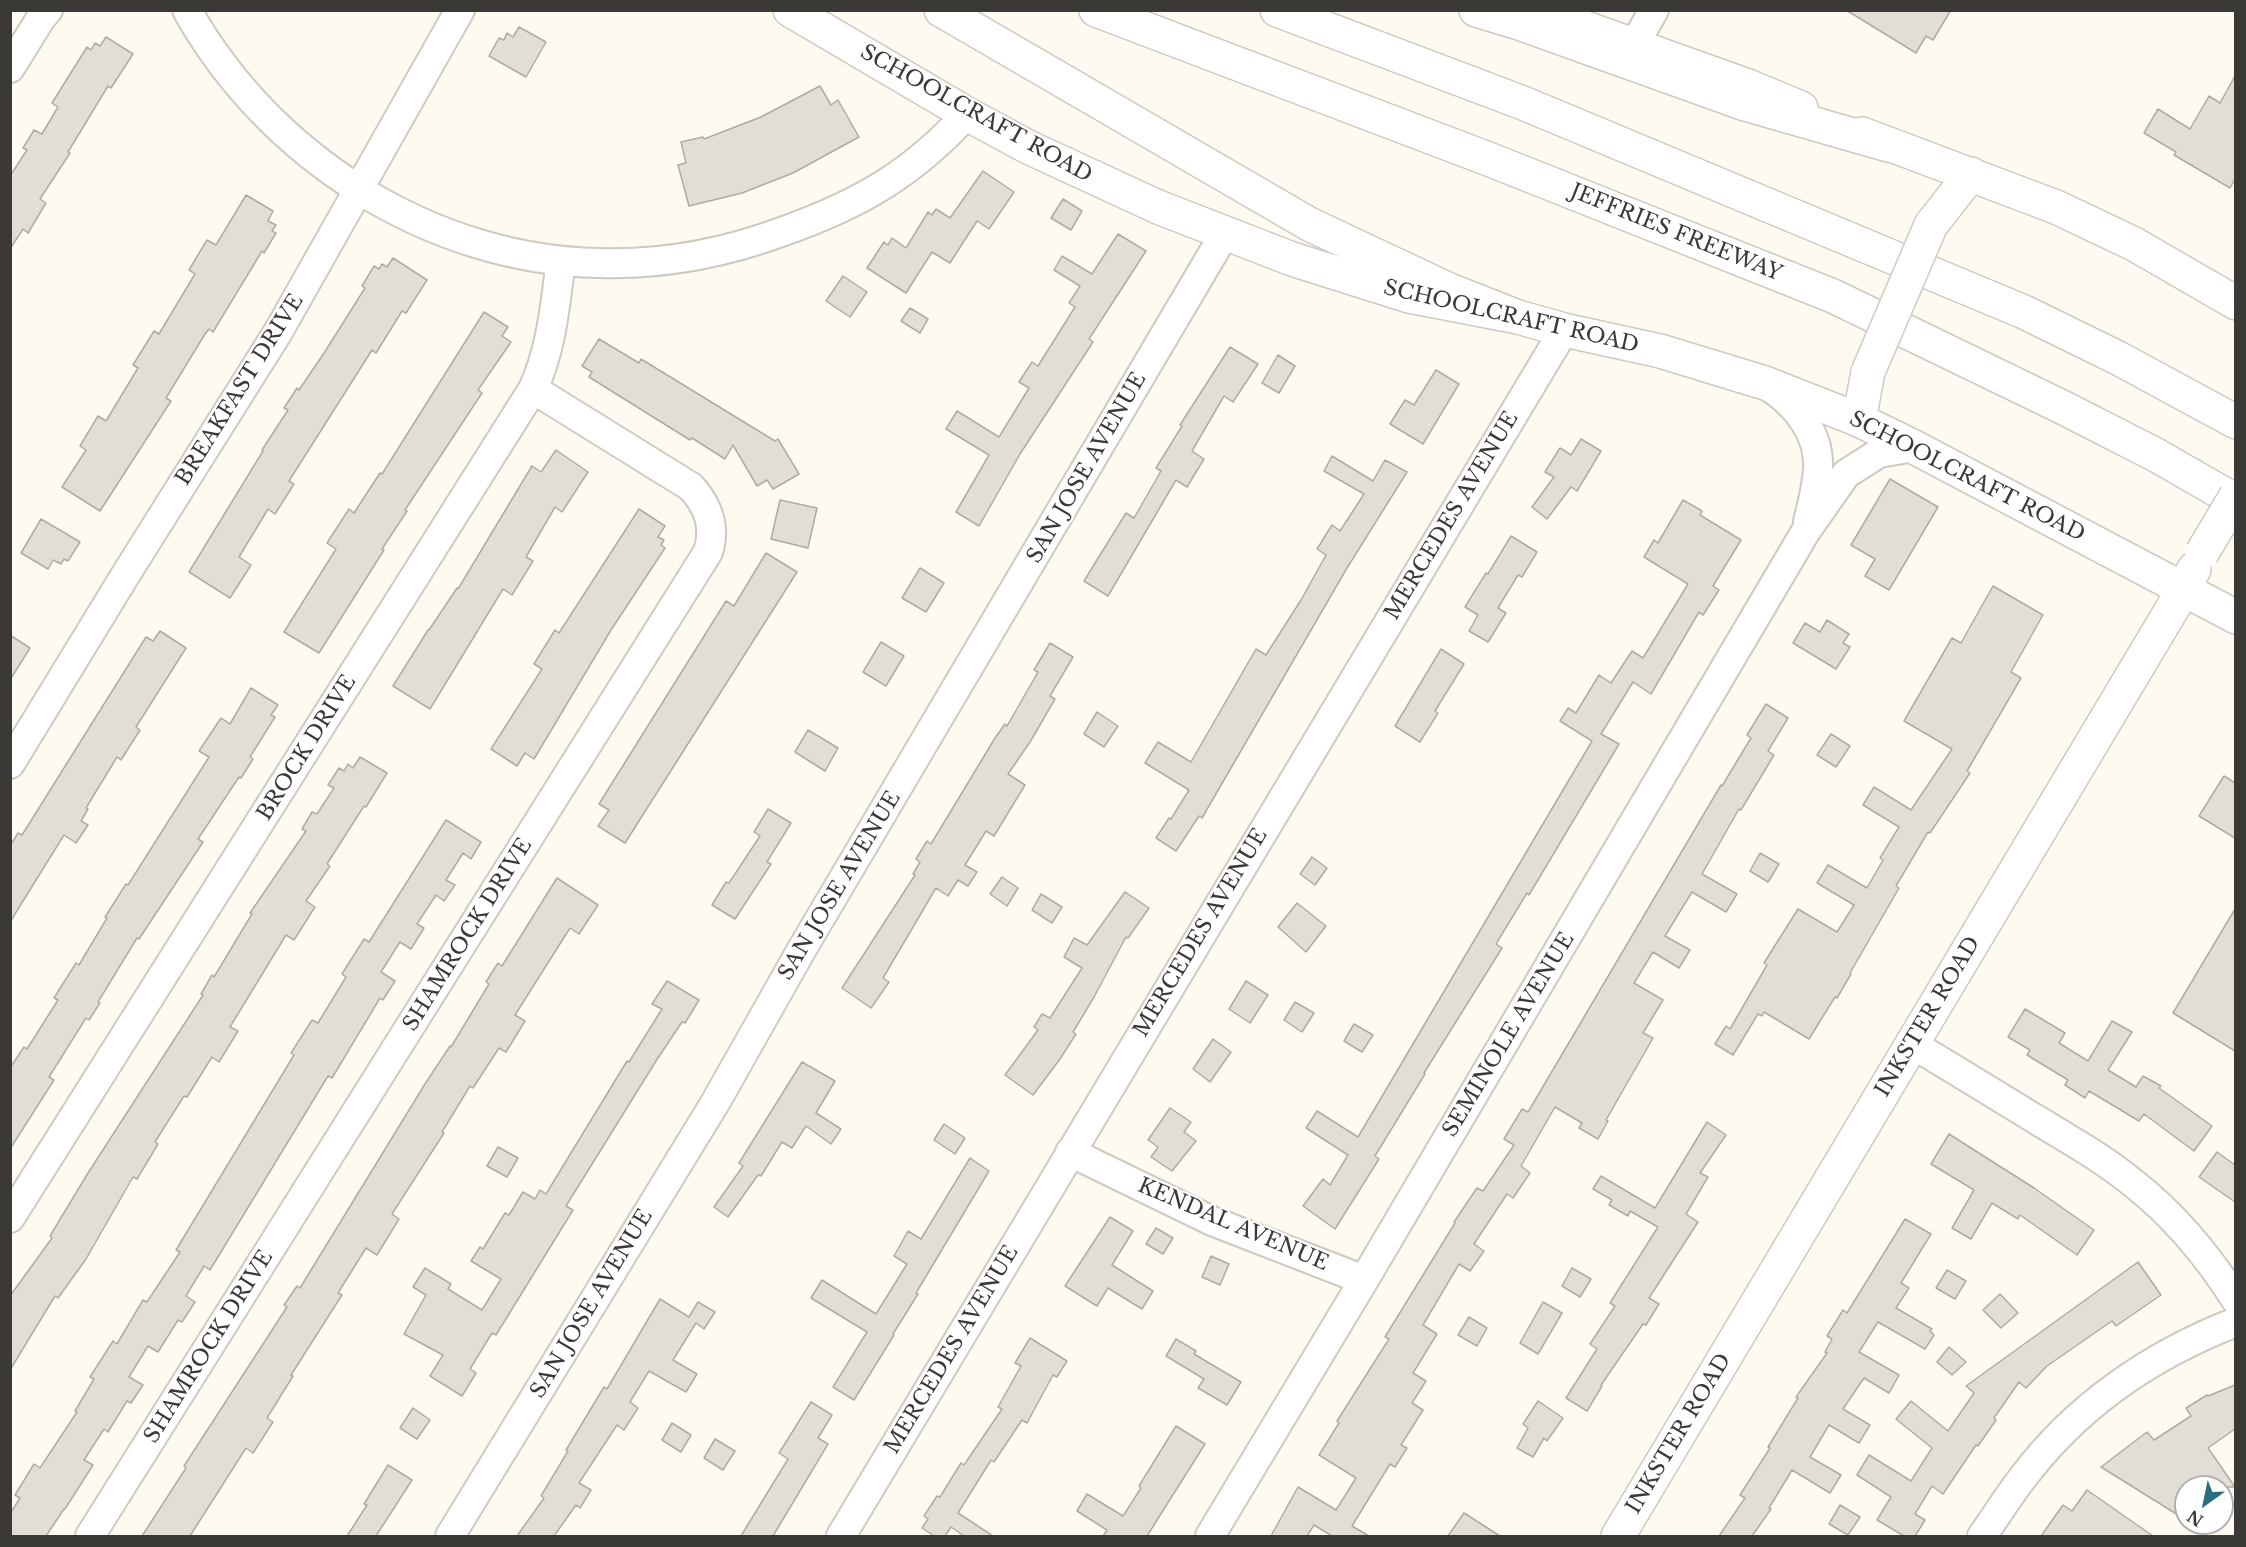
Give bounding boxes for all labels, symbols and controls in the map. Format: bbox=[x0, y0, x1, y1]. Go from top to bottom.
street label: SCHOOLCRAFT ROAD bbox=[856, 40, 1096, 188]
street label: JEFFRIES FREEWAY bbox=[1566, 179, 1786, 287]
street label: SCHOOLCRAFT ROAD bbox=[1381, 275, 1641, 359]
street label: BREAKFAST DRIVE bbox=[171, 290, 309, 490]
street label: SAN JOSE AVENUE bbox=[1022, 368, 1152, 568]
street label: MERCEDES AVENUE bbox=[1380, 407, 1524, 625]
street label: SCHOOLCRAFT ROAD bbox=[1845, 407, 2089, 547]
street label: BROCK DRIVE bbox=[252, 671, 362, 825]
street label: SAN JOSE AVENUE bbox=[774, 787, 906, 985]
street label: MERCEDES AVENUE bbox=[1129, 824, 1273, 1042]
street label: SHAMROCK DRIVE bbox=[398, 834, 538, 1036]
street label: SEMINOLE AVENUE bbox=[1438, 928, 1580, 1142]
street label: INKSTER ROAD bbox=[1870, 932, 1986, 1102]
street label: KENDAL AVENUE bbox=[1134, 1173, 1332, 1277]
street label: SAN JOSE AVENUE bbox=[526, 1205, 658, 1403]
street label: MERCEDES AVENUE bbox=[880, 1241, 1024, 1459]
street label: SHAMROCK DRIVE bbox=[139, 1246, 279, 1448]
street label: INKSTER ROAD bbox=[1621, 1349, 1737, 1519]
north arrow bbox=[2174, 1475, 2234, 1535]
text: N bbox=[2184, 1506, 2207, 1531]

